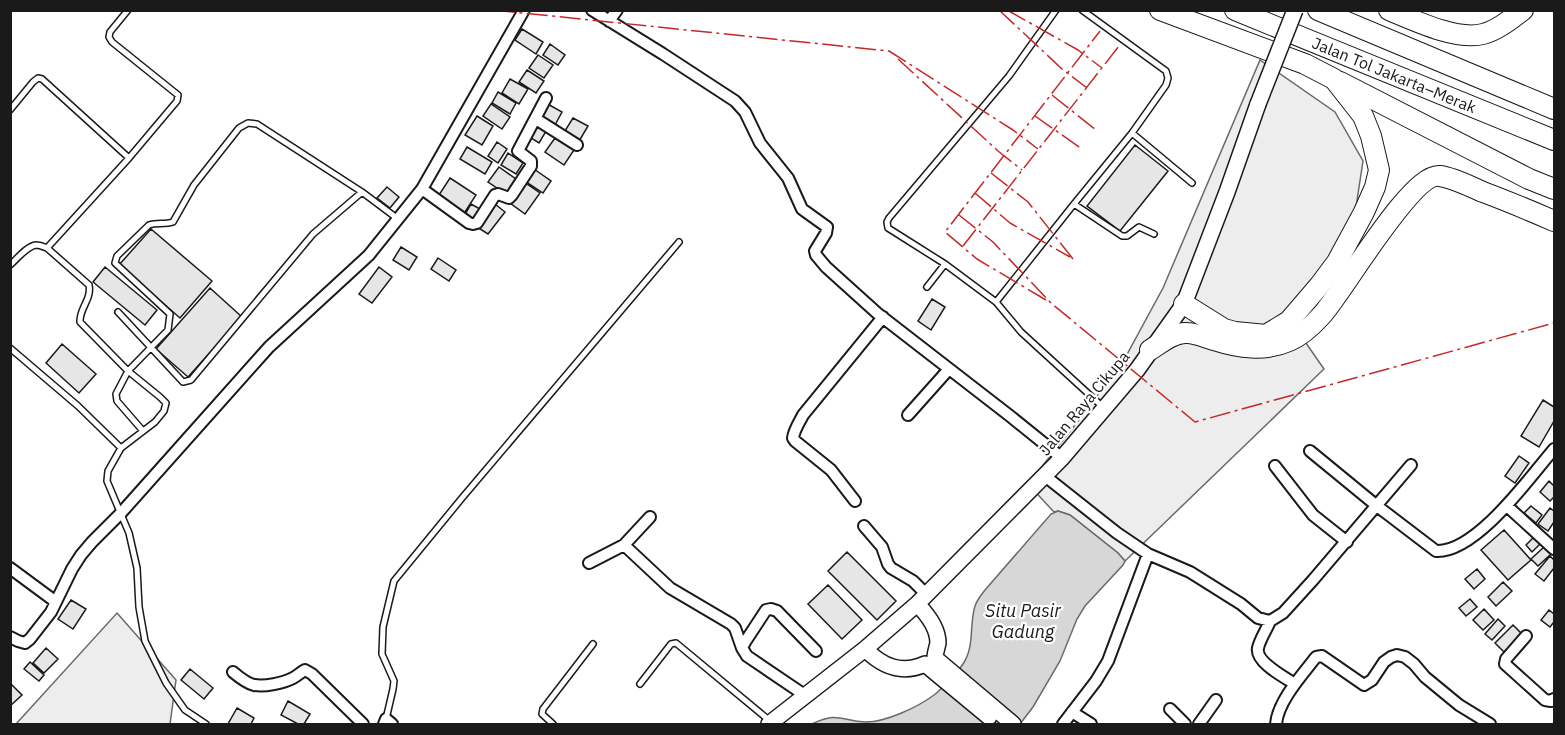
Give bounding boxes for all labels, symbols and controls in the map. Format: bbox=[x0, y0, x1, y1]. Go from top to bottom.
street label: Jalan Tol Jakarta–Merak bbox=[1309, 33, 1480, 117]
street label: Jalan Raya Cikupa bbox=[1034, 346, 1134, 459]
water label: Situ Pasir Gadung bbox=[985, 599, 1061, 643]

